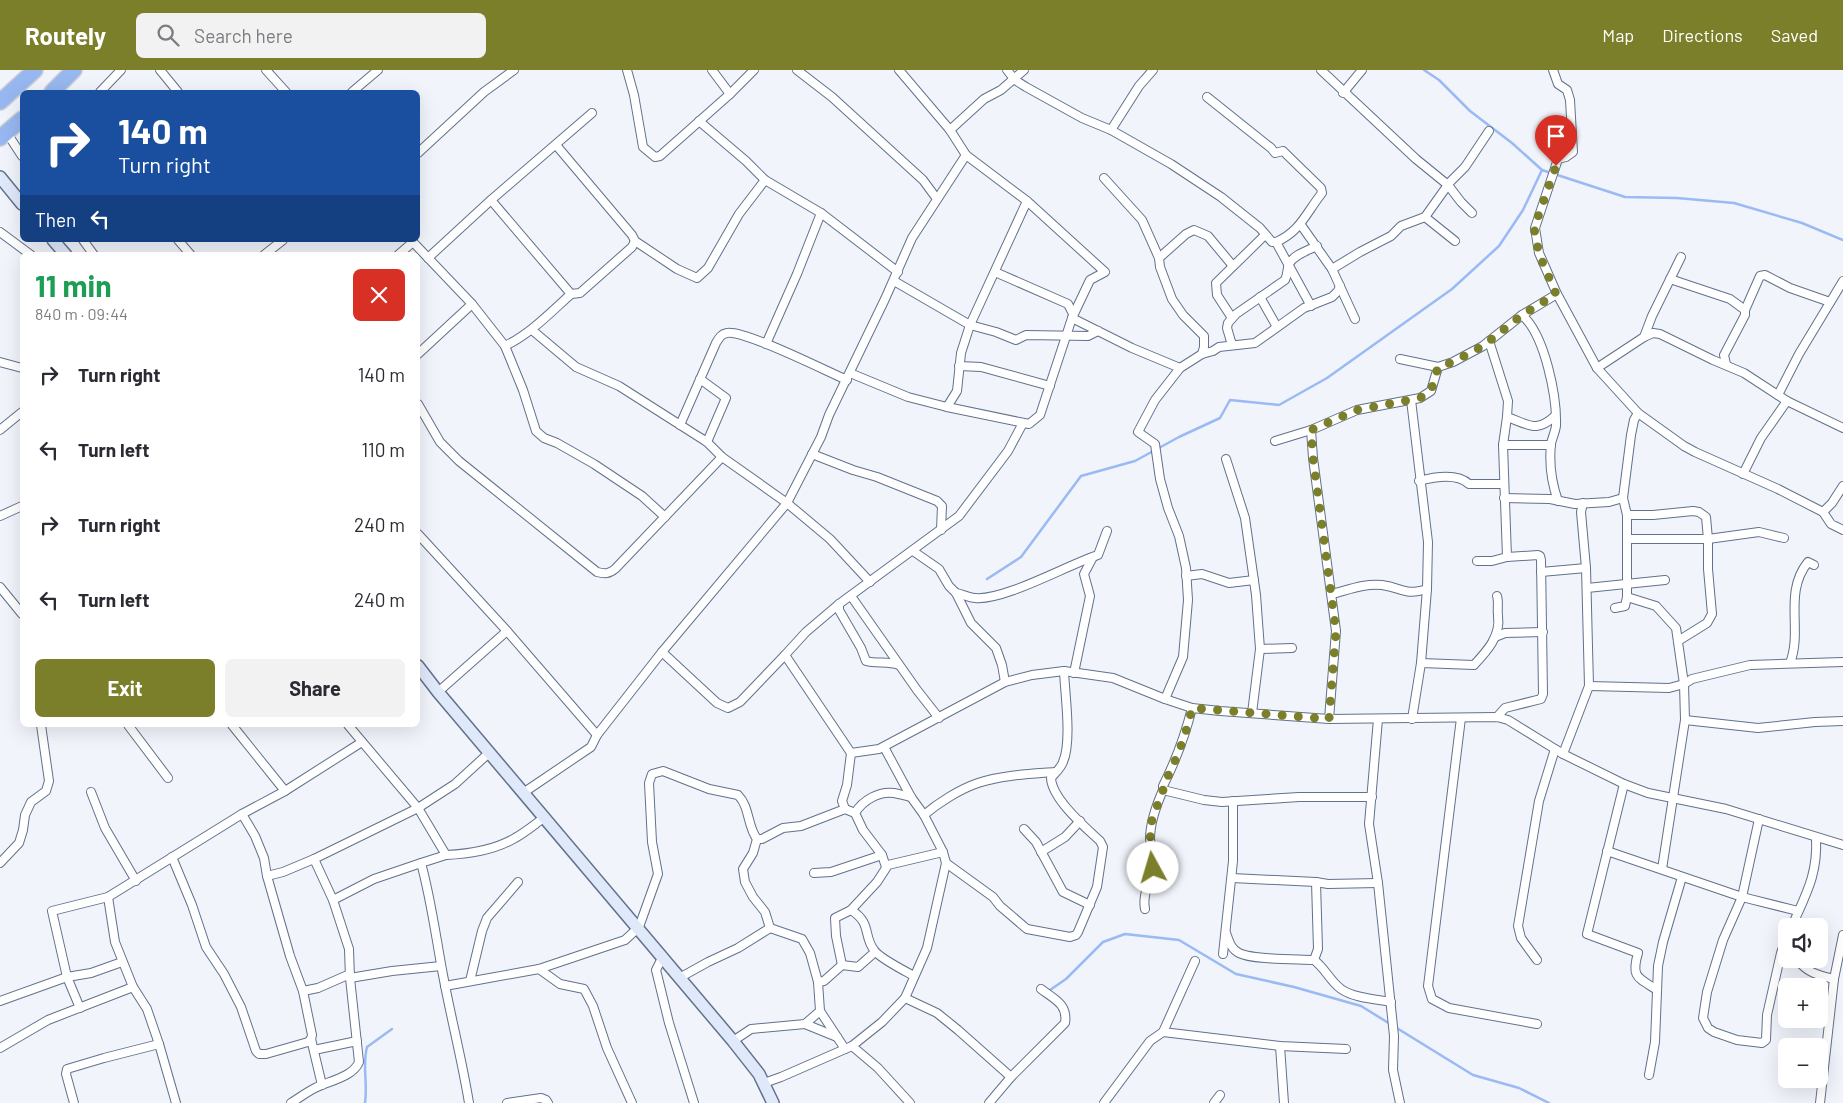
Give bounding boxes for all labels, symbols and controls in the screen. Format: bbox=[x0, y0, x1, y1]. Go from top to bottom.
search box bbox=[136, 13, 486, 58]
text: Routely bbox=[25, 21, 106, 50]
icon: search bbox=[154, 21, 182, 49]
text: Search here bbox=[194, 24, 293, 47]
text: Map bbox=[1602, 24, 1634, 46]
text: Directions bbox=[1662, 24, 1743, 46]
text: Saved bbox=[1771, 24, 1818, 46]
text: 140 m bbox=[118, 109, 208, 151]
icon: right bbox=[35, 110, 100, 175]
pin bbox=[1535, 115, 1577, 166]
icon: arrive bbox=[1542, 122, 1570, 150]
text: Turn right bbox=[118, 151, 211, 177]
icon: left bbox=[86, 205, 114, 233]
text: Then bbox=[35, 208, 76, 231]
text: 11 min bbox=[35, 267, 112, 303]
button: close bbox=[353, 269, 405, 321]
text: 840 m · 09:44 bbox=[35, 304, 128, 323]
icon: right bbox=[35, 361, 63, 389]
text: Turn right bbox=[78, 363, 160, 386]
text: 140 m bbox=[358, 363, 405, 386]
icon: left bbox=[35, 436, 63, 464]
text: Turn left bbox=[78, 438, 149, 461]
text: 110 m bbox=[361, 438, 405, 461]
icon: right bbox=[35, 511, 63, 539]
text: Turn right bbox=[78, 513, 160, 536]
text: 240 m bbox=[354, 513, 405, 536]
icon: left bbox=[35, 586, 63, 614]
text: Turn left bbox=[78, 588, 149, 611]
text: 240 m bbox=[354, 588, 405, 611]
button: Exit bbox=[35, 659, 215, 717]
button: Share bbox=[225, 659, 405, 717]
position arrow bbox=[1126, 841, 1178, 893]
map controls bbox=[1778, 918, 1828, 1088]
button: sound bbox=[1778, 918, 1828, 968]
button: + bbox=[1778, 978, 1828, 1028]
button: − bbox=[1778, 1038, 1828, 1088]

